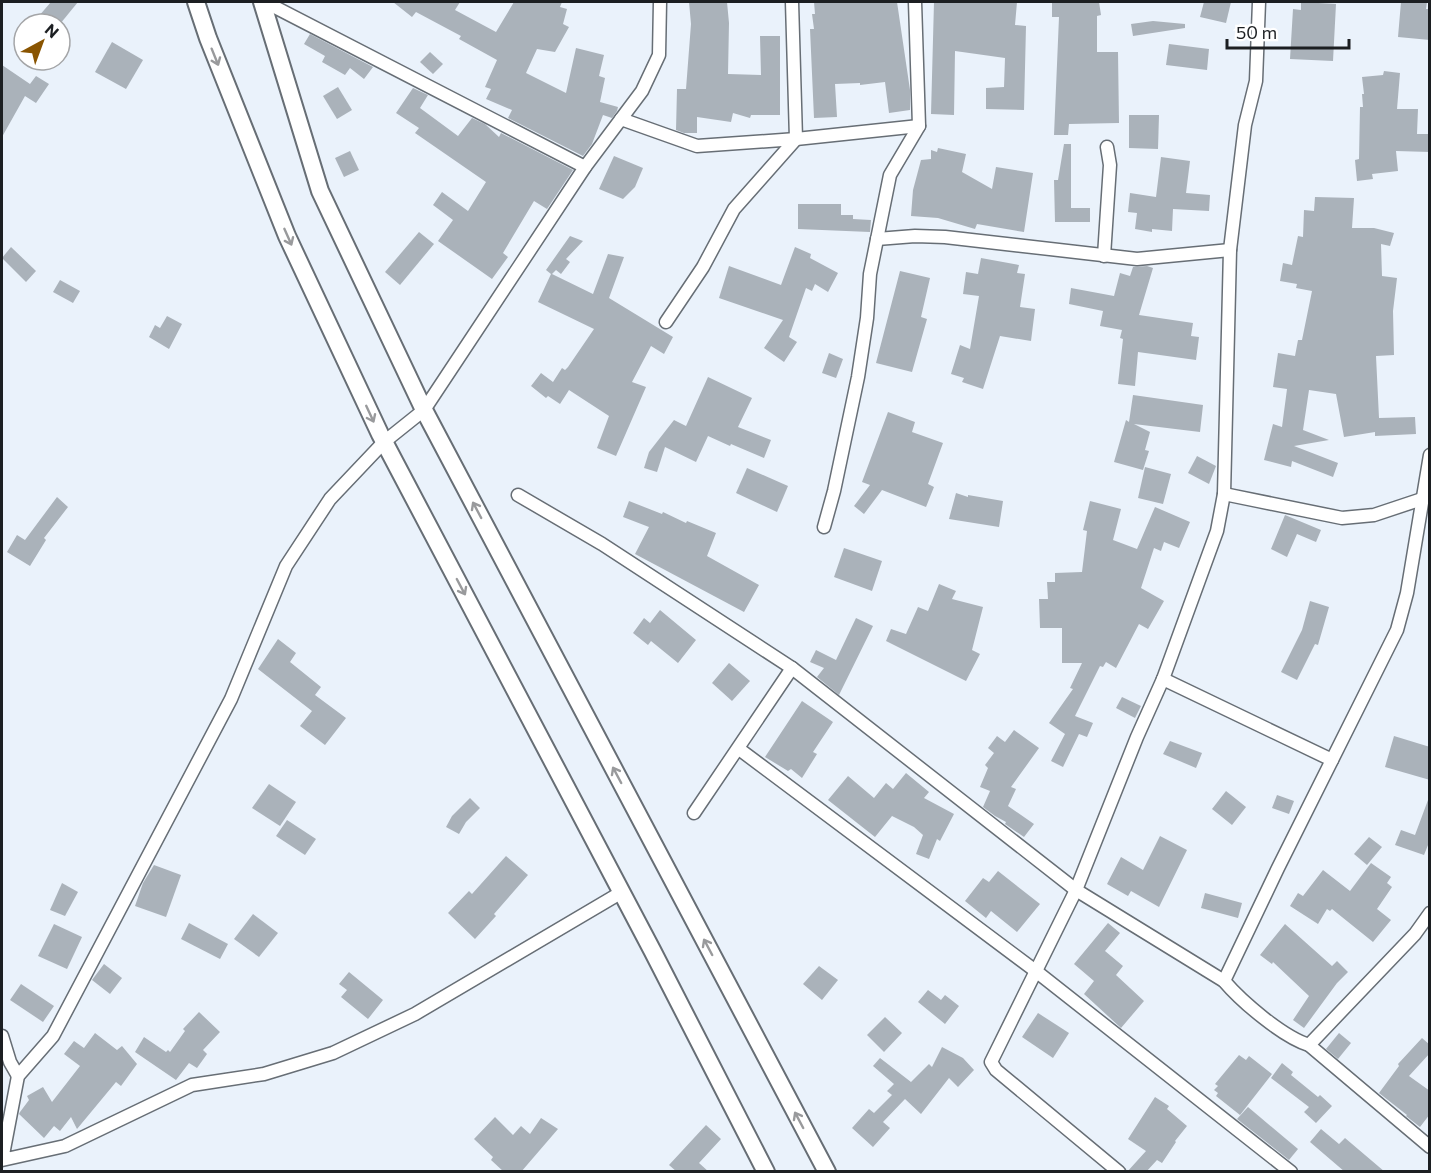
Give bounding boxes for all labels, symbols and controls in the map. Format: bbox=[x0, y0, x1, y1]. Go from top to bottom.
north arrow bbox=[12, 12, 72, 72]
scale bar bbox=[1227, 12, 1348, 50]
text: N bbox=[41, 19, 63, 41]
text: 50 m bbox=[1236, 21, 1277, 43]
one-way arrow bbox=[210, 47, 221, 65]
one-way arrow bbox=[283, 228, 294, 246]
one-way arrow bbox=[365, 405, 377, 423]
one-way arrow bbox=[471, 501, 482, 519]
one-way arrow bbox=[456, 577, 467, 595]
one-way arrow bbox=[611, 767, 623, 784]
one-way arrow bbox=[702, 939, 713, 957]
one-way arrow bbox=[793, 1112, 805, 1129]

